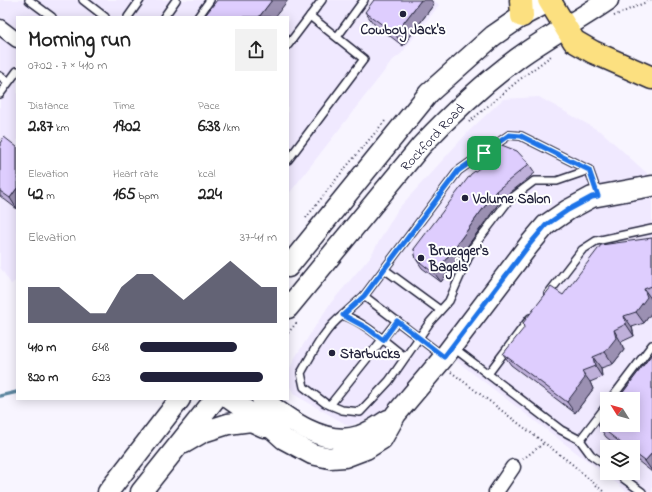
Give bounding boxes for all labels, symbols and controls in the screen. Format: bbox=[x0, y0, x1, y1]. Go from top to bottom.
marker: Cowboy Jack's bbox=[398, 9, 408, 19]
place label: Cowboy Jack's bbox=[360, 20, 446, 43]
text: Morning run bbox=[28, 25, 131, 57]
button: share bbox=[235, 29, 277, 71]
text: 07:02 · 7 × 410 m bbox=[28, 56, 107, 75]
text: Distance bbox=[28, 98, 69, 114]
text: Time bbox=[113, 98, 135, 114]
text: Pace bbox=[198, 98, 219, 114]
street label: Rockford Road bbox=[396, 99, 470, 177]
text: 2.87 bbox=[28, 114, 53, 139]
text: 19:02 bbox=[113, 114, 141, 139]
text: 6:38 bbox=[198, 114, 220, 139]
text: km bbox=[53, 120, 69, 136]
text: /km bbox=[220, 120, 240, 136]
pin bbox=[467, 136, 501, 170]
icon: arrive bbox=[473, 142, 495, 164]
text: Elevation bbox=[28, 166, 68, 182]
text: Heart rate bbox=[113, 166, 158, 182]
text: kcal bbox=[198, 166, 216, 182]
text: 42 bbox=[28, 182, 43, 207]
text: 165 bbox=[113, 182, 136, 207]
text: 224 bbox=[198, 182, 222, 207]
text: m bbox=[43, 188, 55, 204]
text: bpm bbox=[136, 188, 159, 204]
place label: Volume Salon bbox=[472, 189, 551, 210]
marker: Volume Salon bbox=[460, 193, 470, 203]
text: Elevation bbox=[28, 228, 76, 247]
text: 37–41 m bbox=[240, 228, 277, 247]
place label: Bruegger's Bagels bbox=[428, 241, 489, 280]
marker: Bruegger's Bagels bbox=[416, 253, 426, 263]
text: 410 m bbox=[28, 338, 56, 357]
text: 6:48 bbox=[92, 338, 109, 357]
place label: Starbucks bbox=[340, 344, 400, 365]
marker: Starbucks bbox=[327, 348, 337, 358]
text: 820 m bbox=[28, 368, 58, 387]
text: 6:23 bbox=[92, 368, 111, 387]
north arrow bbox=[600, 392, 640, 432]
map controls bbox=[600, 392, 640, 480]
button: layers bbox=[600, 440, 640, 480]

